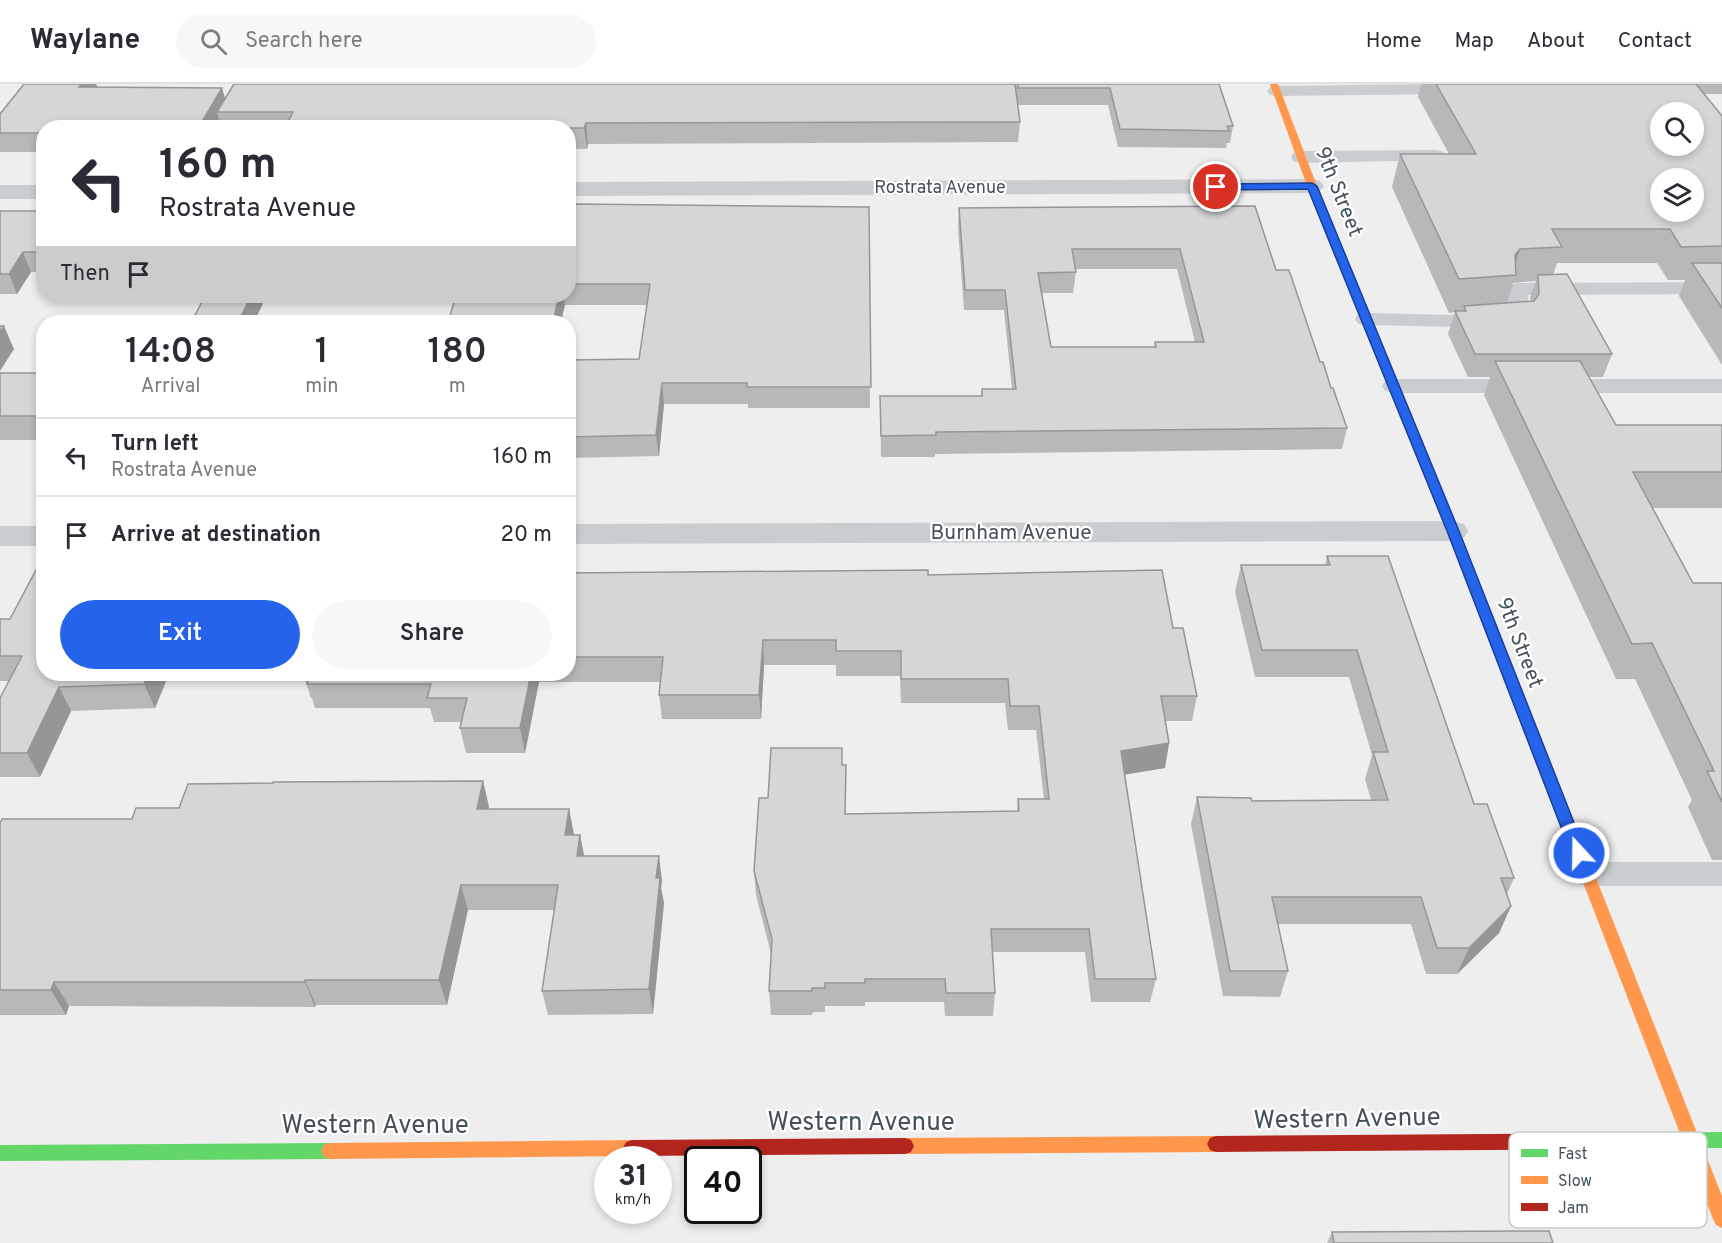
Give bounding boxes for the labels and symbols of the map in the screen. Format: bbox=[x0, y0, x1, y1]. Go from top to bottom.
street label: 9th Street bbox=[1308, 143, 1368, 241]
pin bbox=[1190, 161, 1241, 212]
street label: Rostrata Avenue bbox=[874, 177, 1006, 200]
street label: Burnham Avenue bbox=[931, 520, 1091, 547]
street label: 9th Street bbox=[1489, 594, 1549, 692]
position arrow bbox=[1547, 821, 1611, 885]
street label: Western Avenue bbox=[1253, 1102, 1441, 1138]
street label: Western Avenue bbox=[767, 1107, 955, 1140]
street label: Western Avenue bbox=[281, 1110, 469, 1143]
legend bbox=[1509, 1132, 1707, 1228]
text: Fast bbox=[1558, 1145, 1588, 1165]
speed limit sign: 40 bbox=[684, 1146, 762, 1224]
text: Slow bbox=[1558, 1172, 1592, 1192]
text: Jam bbox=[1558, 1199, 1589, 1219]

